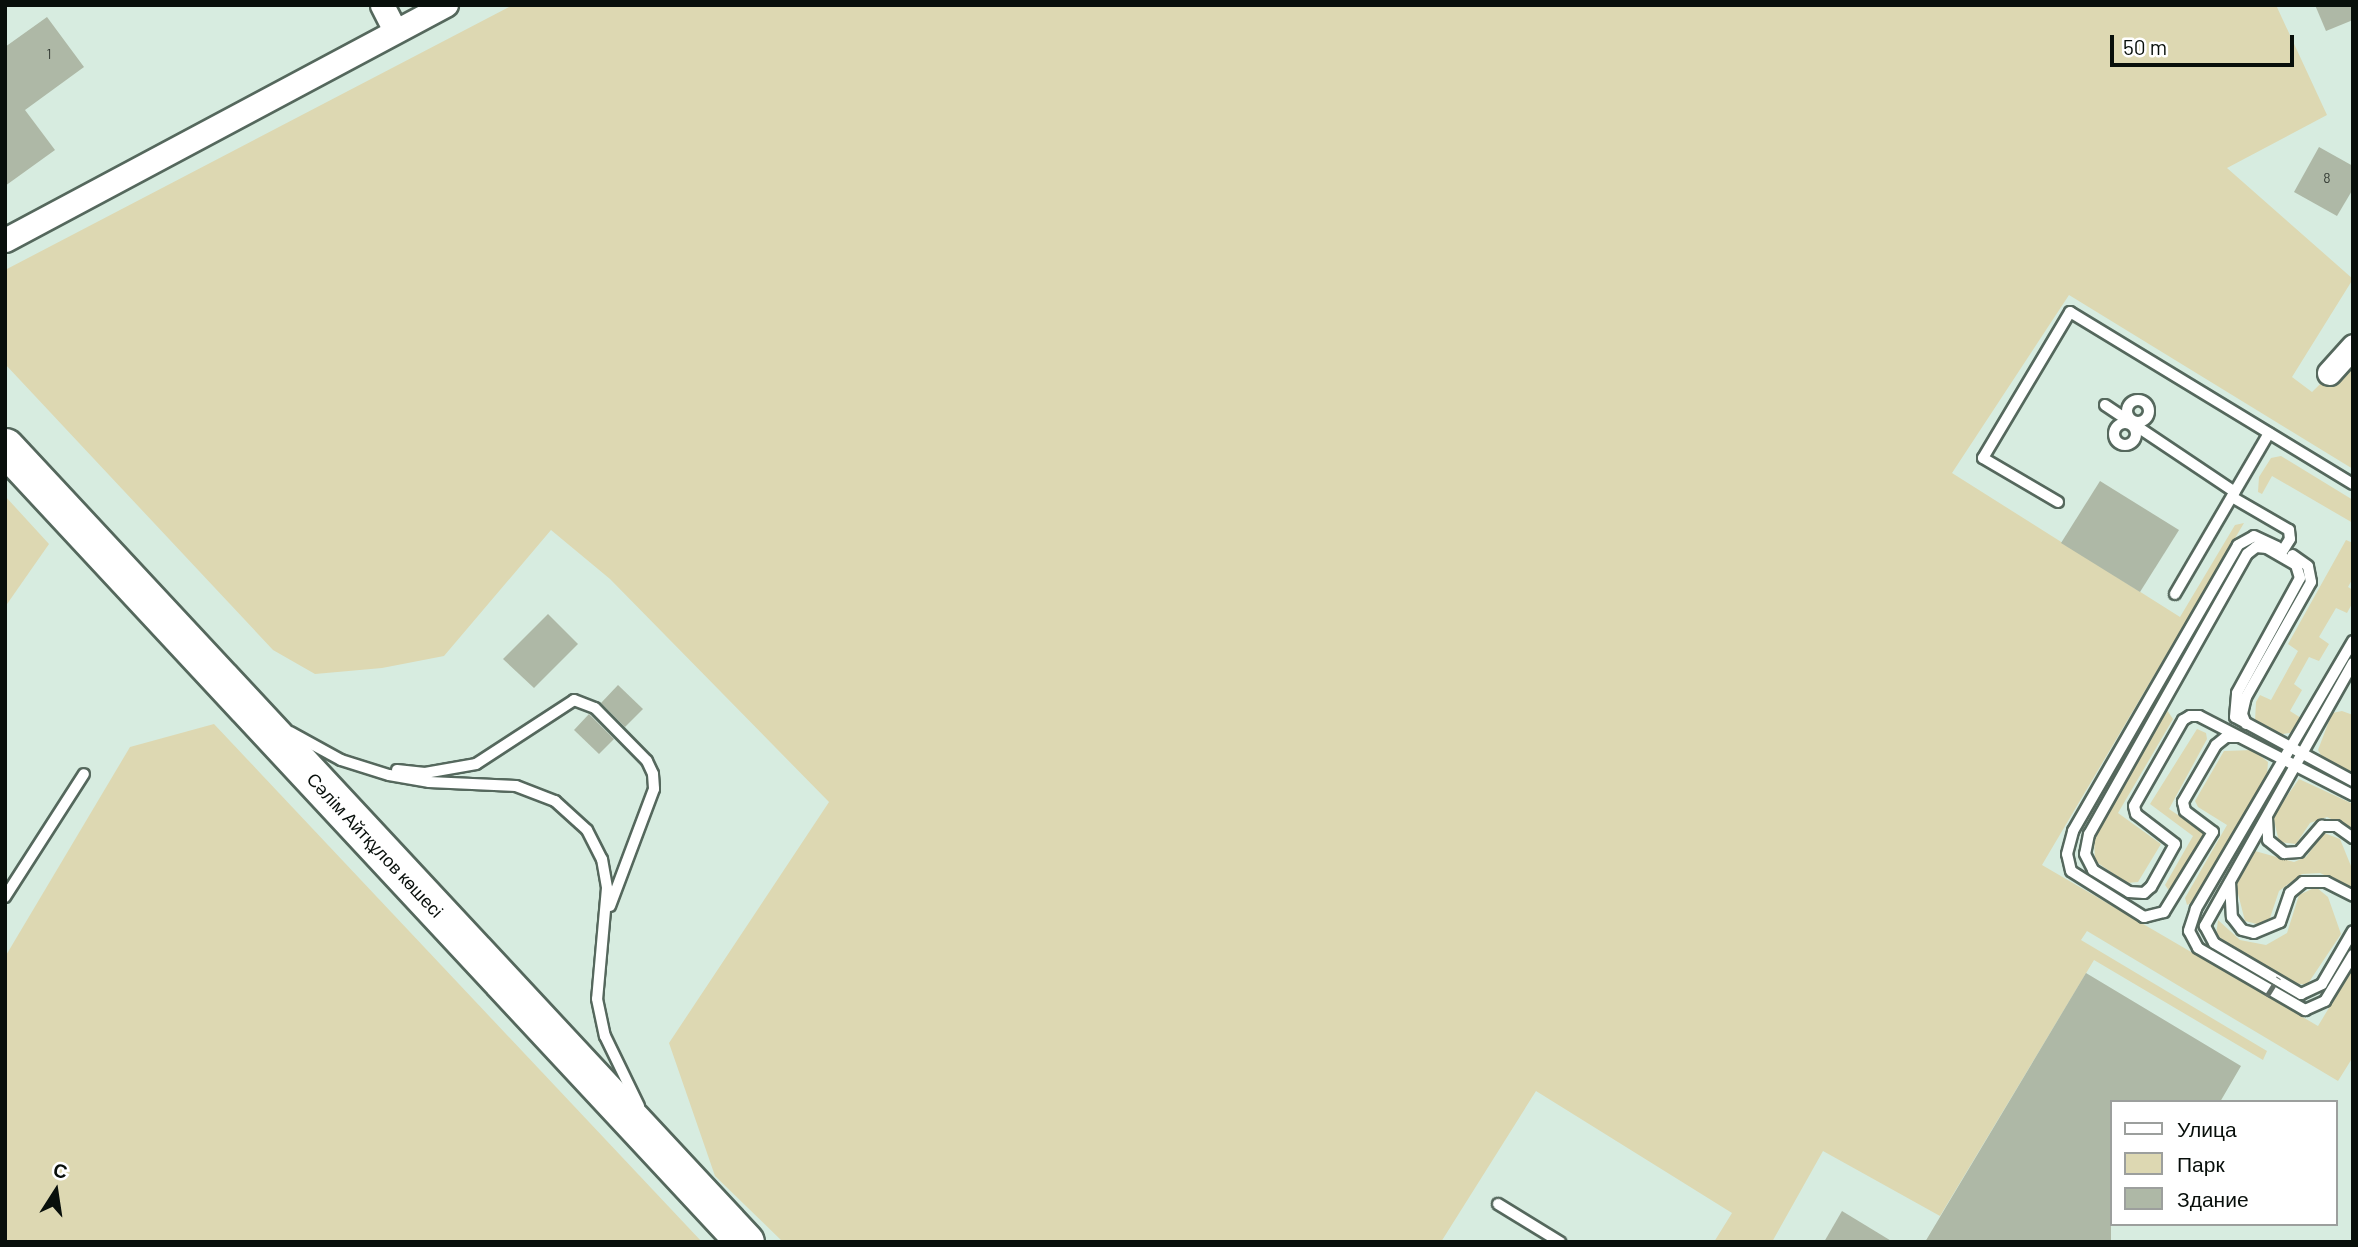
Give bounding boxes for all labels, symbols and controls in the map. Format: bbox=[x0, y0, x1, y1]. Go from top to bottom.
scale bar bbox=[2113, 21, 2297, 65]
text: 50 m bbox=[2123, 34, 2167, 59]
house number: 1 bbox=[47, 46, 51, 62]
house number: 8 bbox=[2323, 170, 2331, 186]
street label: Сәлім Айтқұлов көшесі bbox=[302, 768, 448, 922]
legend bbox=[2110, 1100, 2337, 1226]
text: Улица bbox=[2177, 1116, 2237, 1141]
text: Парк bbox=[2177, 1151, 2225, 1176]
north arrow bbox=[21, 1156, 91, 1226]
text: С bbox=[51, 1157, 70, 1183]
text: Здание bbox=[2177, 1186, 2249, 1211]

